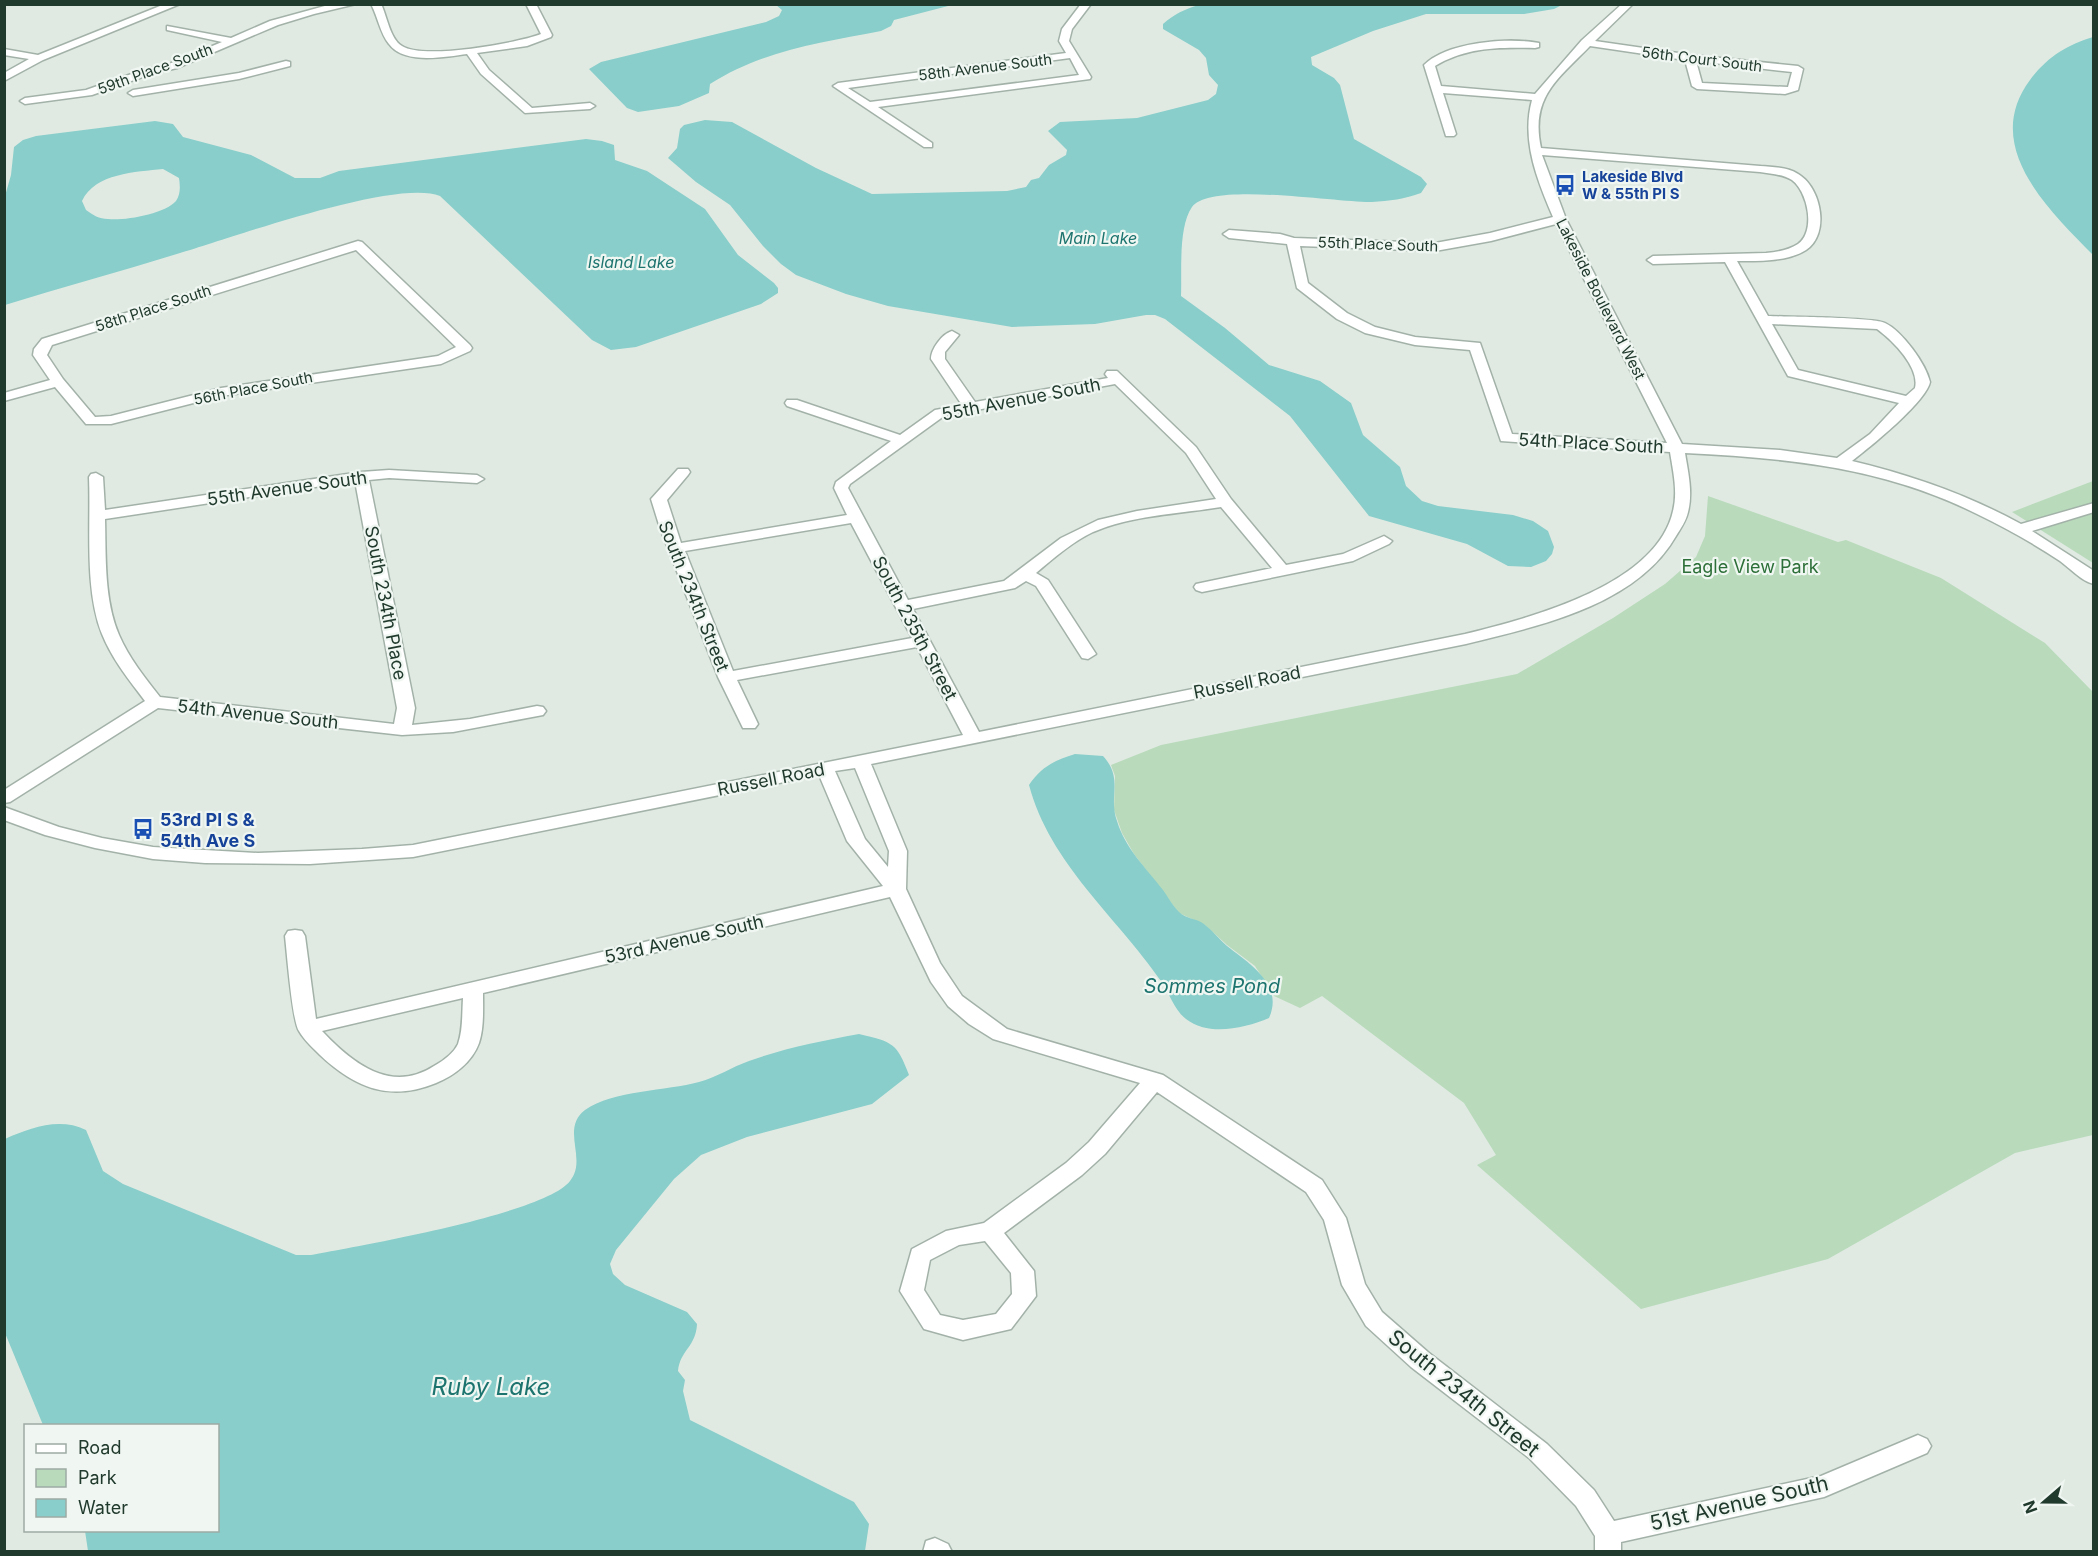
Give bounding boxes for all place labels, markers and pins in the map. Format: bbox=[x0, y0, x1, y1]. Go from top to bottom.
place label: Lakeside Blvd W & 55th Pl S bbox=[1582, 167, 1683, 203]
bus stop icon: Lakeside Blvd W & 55th Pl S bbox=[1553, 173, 1577, 197]
place label: 53rd Pl S & 54th Ave S bbox=[160, 809, 255, 851]
bus stop icon: 53rd Pl S & 54th Ave S bbox=[131, 817, 155, 841]

